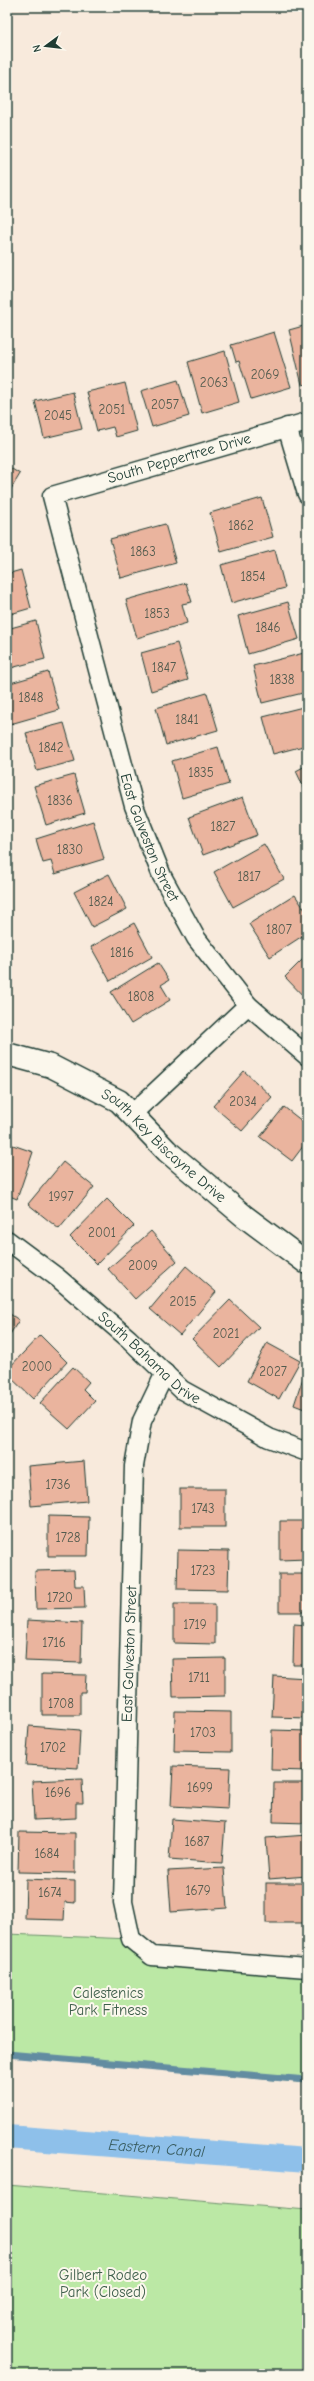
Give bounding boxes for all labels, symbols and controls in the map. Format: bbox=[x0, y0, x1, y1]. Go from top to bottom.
north arrow bbox=[26, 26, 66, 66]
text: N bbox=[30, 43, 44, 54]
house number: 2069 bbox=[251, 367, 279, 382]
house number: 2063 bbox=[200, 375, 228, 390]
house number: 2057 bbox=[151, 397, 179, 412]
house number: 2051 bbox=[99, 402, 125, 417]
house number: 2045 bbox=[44, 408, 72, 423]
street label: South Peppertree Drive bbox=[105, 429, 253, 487]
house number: 1862 bbox=[228, 518, 254, 533]
house number: 1863 bbox=[130, 544, 156, 559]
house number: 1854 bbox=[240, 569, 266, 584]
house number: 1853 bbox=[144, 606, 170, 621]
house number: 1846 bbox=[255, 620, 281, 635]
house number: 1847 bbox=[152, 660, 176, 675]
house number: 1838 bbox=[269, 672, 295, 687]
house number: 1848 bbox=[19, 690, 44, 705]
house number: 1841 bbox=[175, 712, 199, 727]
house number: 1842 bbox=[39, 740, 64, 755]
house number: 1835 bbox=[188, 765, 214, 780]
street label: East Galveston Street bbox=[117, 771, 184, 905]
house number: 1836 bbox=[47, 793, 73, 808]
house number: 1827 bbox=[211, 819, 235, 834]
house number: 1830 bbox=[57, 842, 83, 857]
house number: 1817 bbox=[237, 869, 261, 884]
house number: 1824 bbox=[89, 894, 113, 909]
house number: 1807 bbox=[266, 922, 292, 937]
house number: 1816 bbox=[110, 945, 134, 960]
house number: 1808 bbox=[128, 989, 155, 1004]
street label: South Key Biscayne Drive bbox=[99, 1085, 230, 1207]
house number: 2034 bbox=[229, 1094, 257, 1109]
house number: 1997 bbox=[48, 1189, 74, 1204]
house number: 2001 bbox=[88, 1225, 116, 1240]
house number: 2009 bbox=[128, 1258, 158, 1273]
house number: 2015 bbox=[170, 1294, 196, 1309]
street label: South Bahama Drive bbox=[94, 1307, 204, 1408]
house number: 2021 bbox=[213, 1326, 239, 1341]
house number: 2000 bbox=[22, 1359, 52, 1374]
house number: 2027 bbox=[259, 1364, 287, 1379]
house number: 1736 bbox=[46, 1477, 70, 1492]
house number: 1743 bbox=[191, 1501, 215, 1516]
house number: 1728 bbox=[56, 1530, 81, 1545]
house number: 1723 bbox=[191, 1563, 215, 1578]
street label: East Galveston Street bbox=[118, 1585, 140, 1723]
house number: 1720 bbox=[47, 1590, 73, 1605]
house number: 1719 bbox=[183, 1617, 207, 1632]
house number: 1716 bbox=[42, 1635, 66, 1650]
house number: 1711 bbox=[188, 1670, 210, 1685]
house number: 1708 bbox=[48, 1696, 74, 1711]
house number: 1703 bbox=[190, 1725, 216, 1740]
house number: 1702 bbox=[40, 1740, 66, 1755]
house number: 1699 bbox=[187, 1780, 213, 1795]
house number: 1696 bbox=[45, 1785, 71, 1800]
house number: 1687 bbox=[184, 1834, 210, 1849]
house number: 1684 bbox=[34, 1846, 60, 1861]
house number: 1679 bbox=[185, 1883, 211, 1898]
house number: 1674 bbox=[38, 1885, 62, 1900]
park label: Calestenics Park Fitness bbox=[69, 1984, 147, 2019]
water label: Eastern Canal bbox=[108, 2136, 206, 2161]
park label: Gilbert Rodeo Park (Closed) bbox=[59, 2266, 147, 2301]

